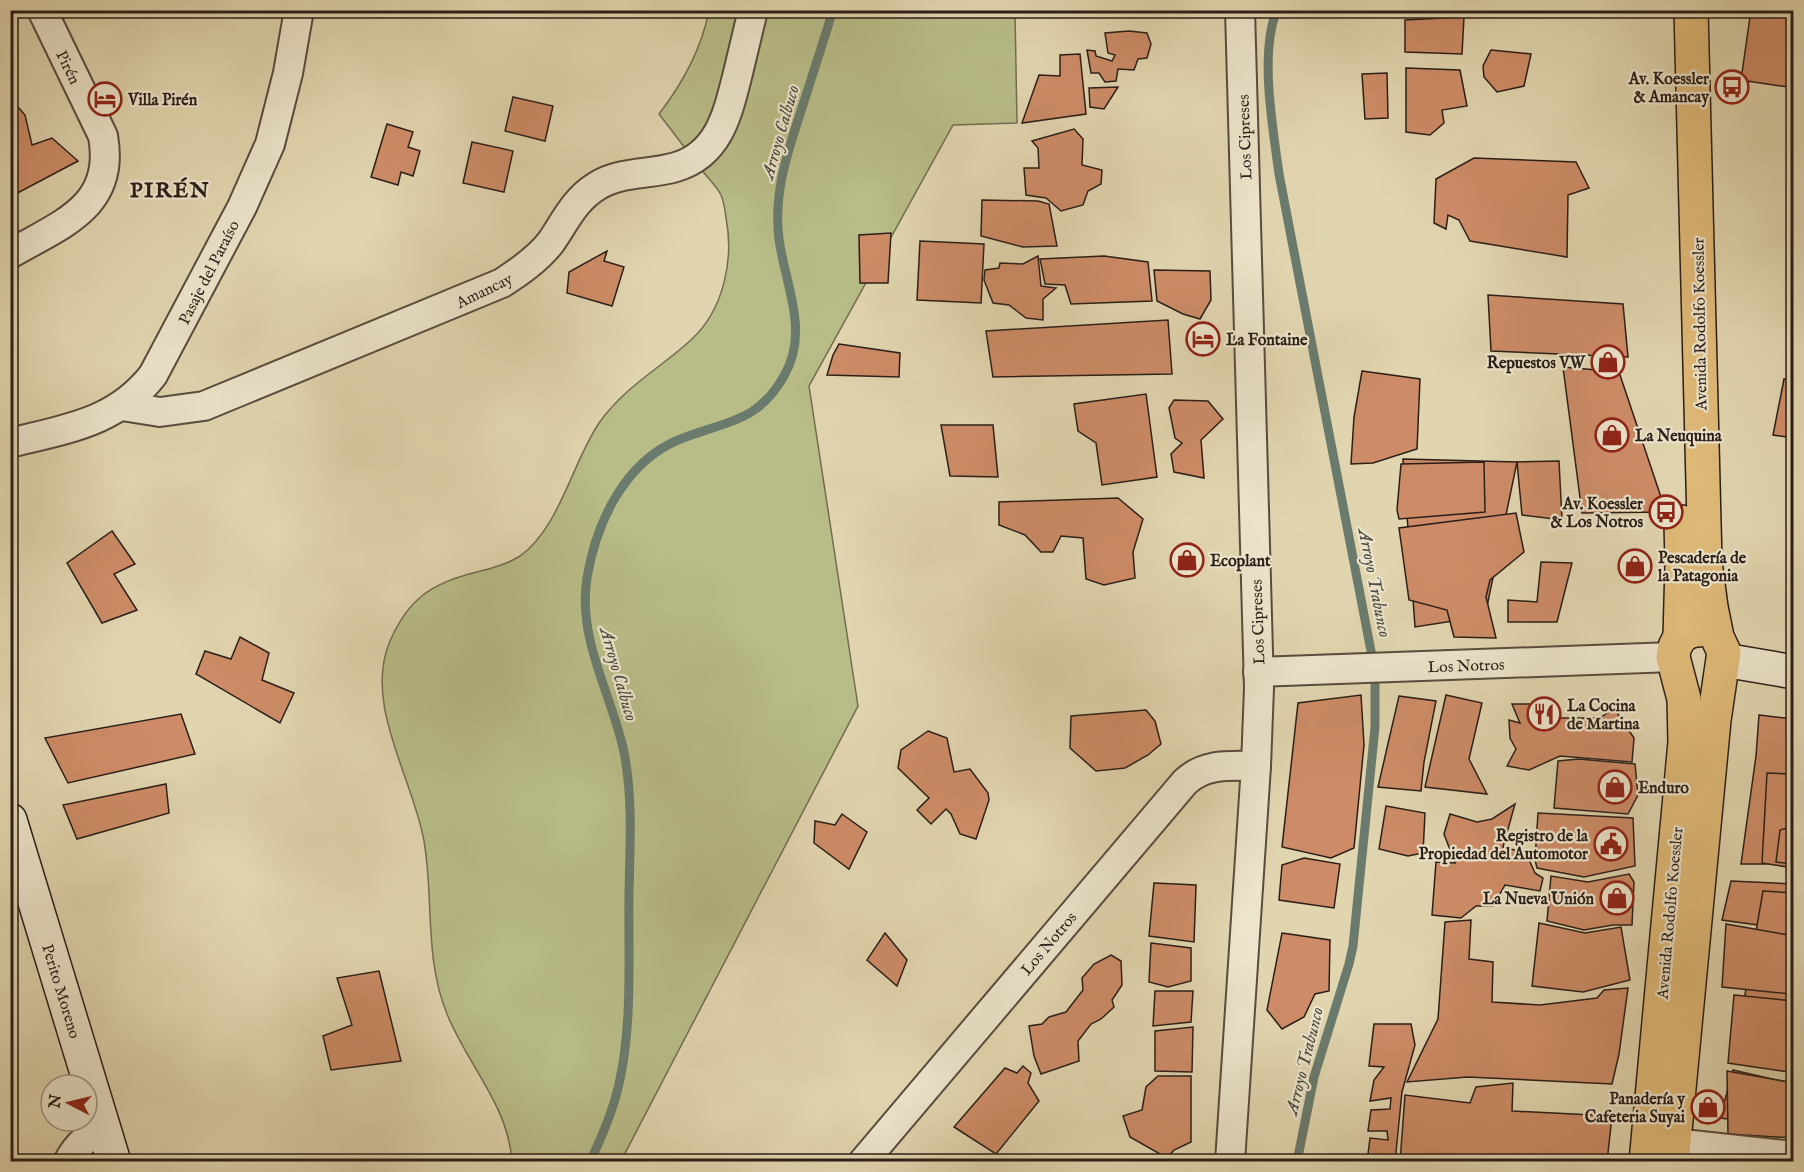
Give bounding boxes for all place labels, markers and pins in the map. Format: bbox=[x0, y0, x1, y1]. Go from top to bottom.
bus stop icon: Av. Koessler & Amancay bbox=[1714, 69, 1750, 105]
place label: Av. Koessler & Amancay bbox=[1628, 70, 1710, 108]
hotel icon: Villa Pirén bbox=[87, 81, 123, 117]
place label: Villa Pirén bbox=[127, 91, 198, 111]
hotel icon: La Fontaine bbox=[1185, 321, 1221, 357]
place label: La Fontaine bbox=[1226, 331, 1308, 351]
shop icon: Repuestos VW bbox=[1590, 344, 1626, 380]
place label: Repuestos VW bbox=[1487, 354, 1587, 374]
shop icon: La Neuquina bbox=[1594, 417, 1630, 453]
place label: La Neuquina bbox=[1635, 427, 1723, 447]
bus stop icon: Av. Koessler & Los Notros bbox=[1648, 494, 1684, 530]
place label: Av. Koessler & Los Notros bbox=[1551, 495, 1643, 533]
shop icon: Ecoplant bbox=[1169, 542, 1205, 578]
shop icon: Pescadería de la Patagonia bbox=[1617, 548, 1653, 584]
place label: Pescadería de la Patagonia bbox=[1657, 549, 1747, 587]
place label: Ecoplant bbox=[1210, 552, 1271, 572]
restaurant icon: La Cocina de Martina bbox=[1526, 696, 1562, 732]
place label: La Cocina de Martina bbox=[1567, 697, 1641, 735]
shop icon: Enduro bbox=[1597, 769, 1633, 805]
place label: Enduro bbox=[1638, 779, 1689, 799]
public building icon: Registro de la Propiedad del Automotor bbox=[1593, 826, 1629, 862]
place label: Registro de la Propiedad del Automotor bbox=[1419, 827, 1589, 865]
shop icon: La Nueva Unión bbox=[1599, 880, 1635, 916]
place label: La Nueva Unión bbox=[1483, 890, 1594, 910]
shop icon: Panadería y Cafeteria Suyai bbox=[1690, 1089, 1726, 1125]
place label: Panadería y Cafeteria Suyai bbox=[1585, 1090, 1686, 1128]

